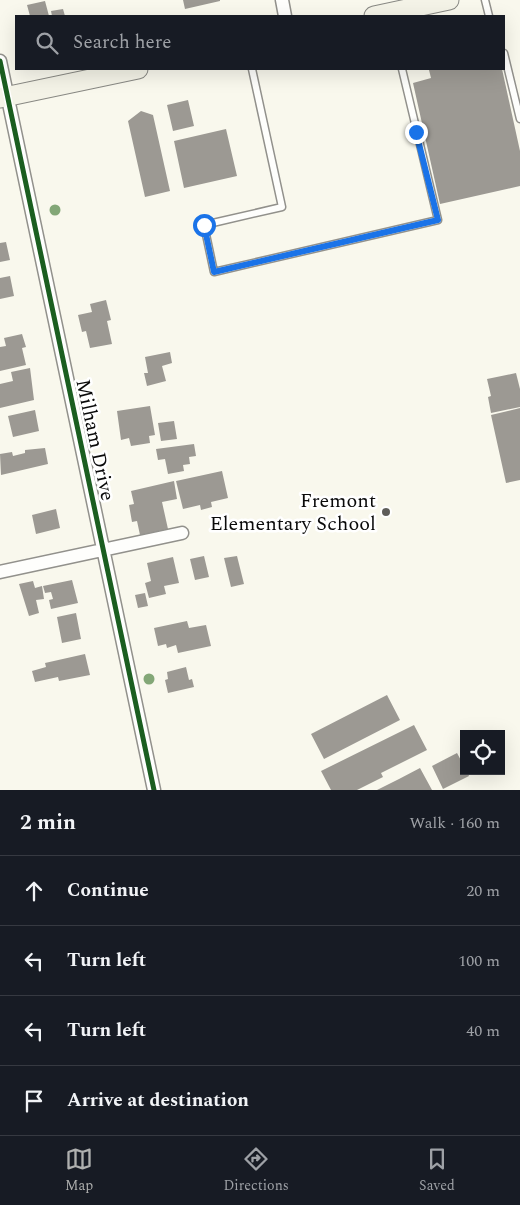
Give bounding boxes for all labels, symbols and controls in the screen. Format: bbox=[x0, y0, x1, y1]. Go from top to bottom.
search box bbox=[15, 15, 505, 70]
text: Search here bbox=[73, 28, 172, 57]
icon: search bbox=[33, 29, 61, 57]
route end bbox=[405, 121, 428, 144]
route start bbox=[193, 214, 216, 237]
street label: Milham Drive bbox=[67, 376, 123, 504]
place label: Fremont Elementary School bbox=[210, 486, 376, 539]
marker: Fremont Elementary School bbox=[380, 506, 392, 518]
map controls bbox=[460, 730, 505, 775]
button: locate bbox=[460, 730, 505, 775]
text: 2 min bbox=[20, 807, 76, 839]
text: Walk · 160 m bbox=[409, 811, 500, 835]
text: Continue bbox=[67, 876, 149, 905]
icon: ahead bbox=[20, 877, 48, 905]
text: 20 m bbox=[466, 879, 500, 903]
text: Turn left bbox=[67, 946, 146, 975]
icon: left bbox=[20, 947, 48, 975]
text: 100 m bbox=[458, 949, 500, 973]
text: Turn left bbox=[67, 1016, 146, 1045]
icon: left bbox=[20, 1017, 48, 1045]
text: 40 m bbox=[466, 1019, 500, 1043]
text: Arrive at destination bbox=[67, 1086, 249, 1115]
icon: arrive bbox=[20, 1087, 48, 1115]
tab: Map bbox=[65, 1145, 93, 1196]
tab: Directions bbox=[223, 1145, 289, 1196]
tab: Saved bbox=[419, 1145, 455, 1196]

